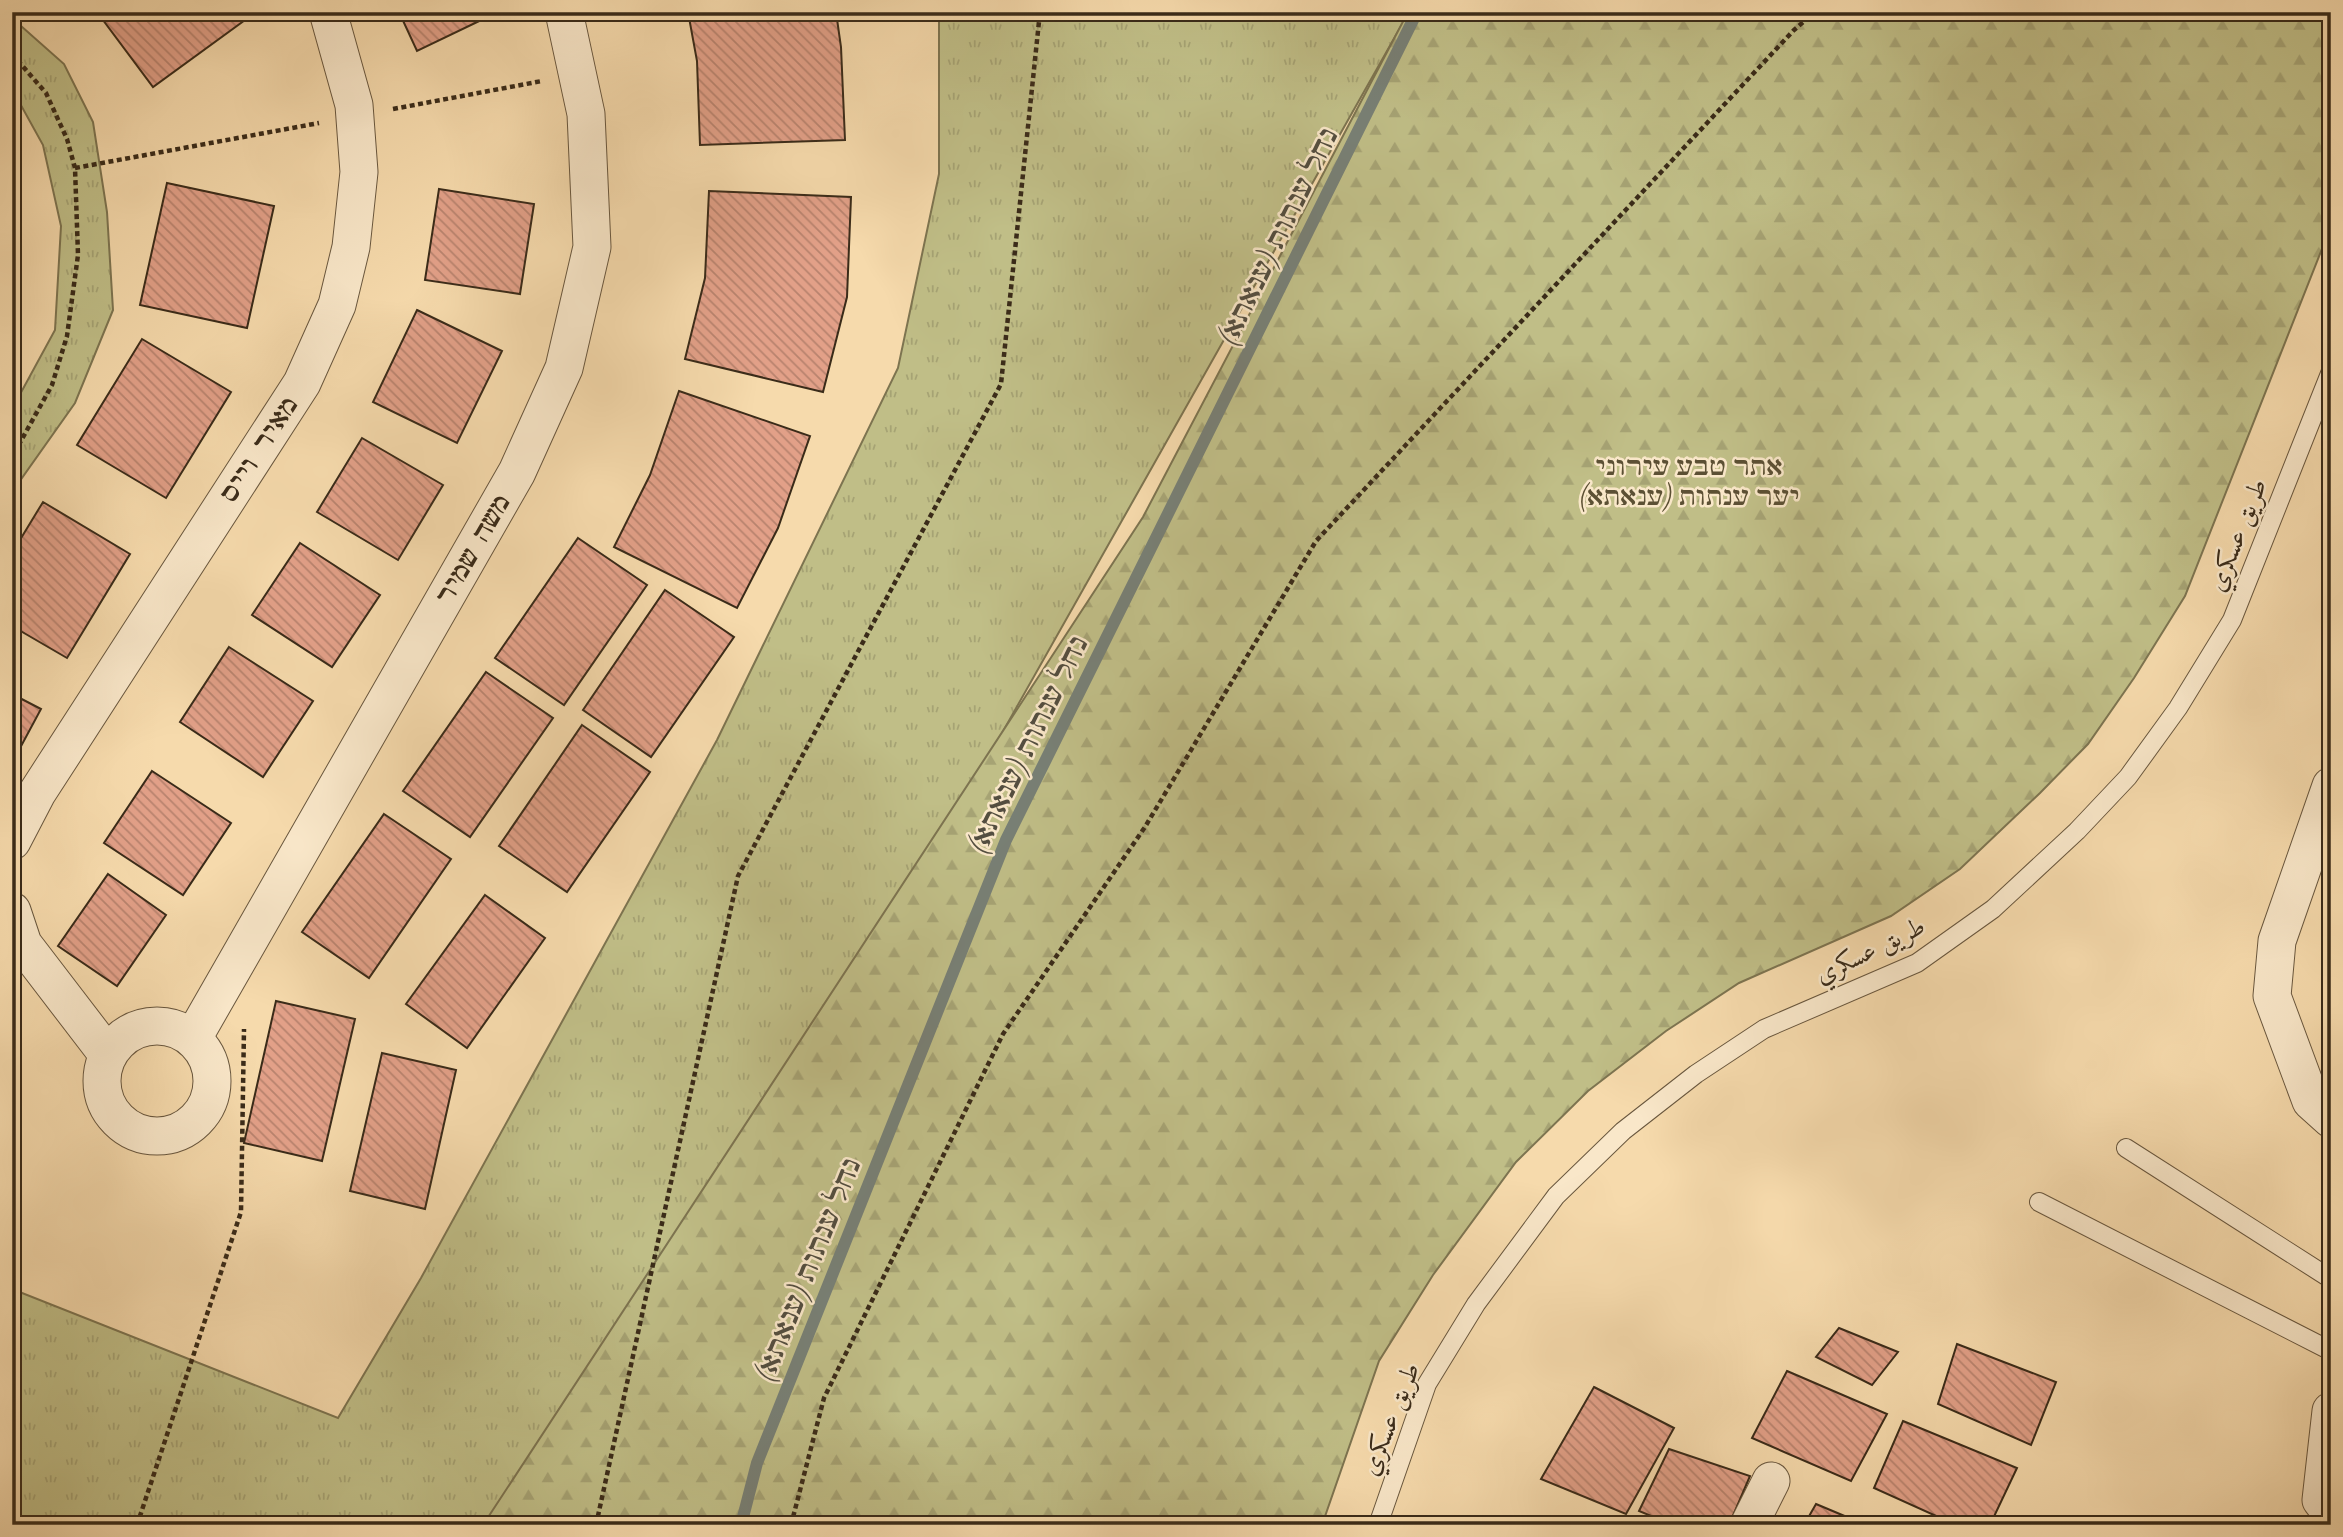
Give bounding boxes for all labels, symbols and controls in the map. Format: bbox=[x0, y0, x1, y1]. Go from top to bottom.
water label: נחל ענתות (ענאתא) bbox=[1209, 122, 1347, 352]
street label: מאיר וייס bbox=[212, 389, 306, 509]
park label: אתר טבע עירוני יער ענתות (ענאתא) bbox=[1578, 449, 1800, 514]
street label: طريق عسكري bbox=[2199, 473, 2278, 598]
street label: משה שמיר bbox=[427, 487, 519, 611]
water label: נחל ענתות (ענאתא) bbox=[959, 630, 1097, 860]
street label: طريق عسكري bbox=[1809, 908, 1932, 994]
water label: נחל ענתות (ענאתא) bbox=[746, 1153, 870, 1387]
street label: طريق عسكري bbox=[1352, 1357, 1431, 1482]

